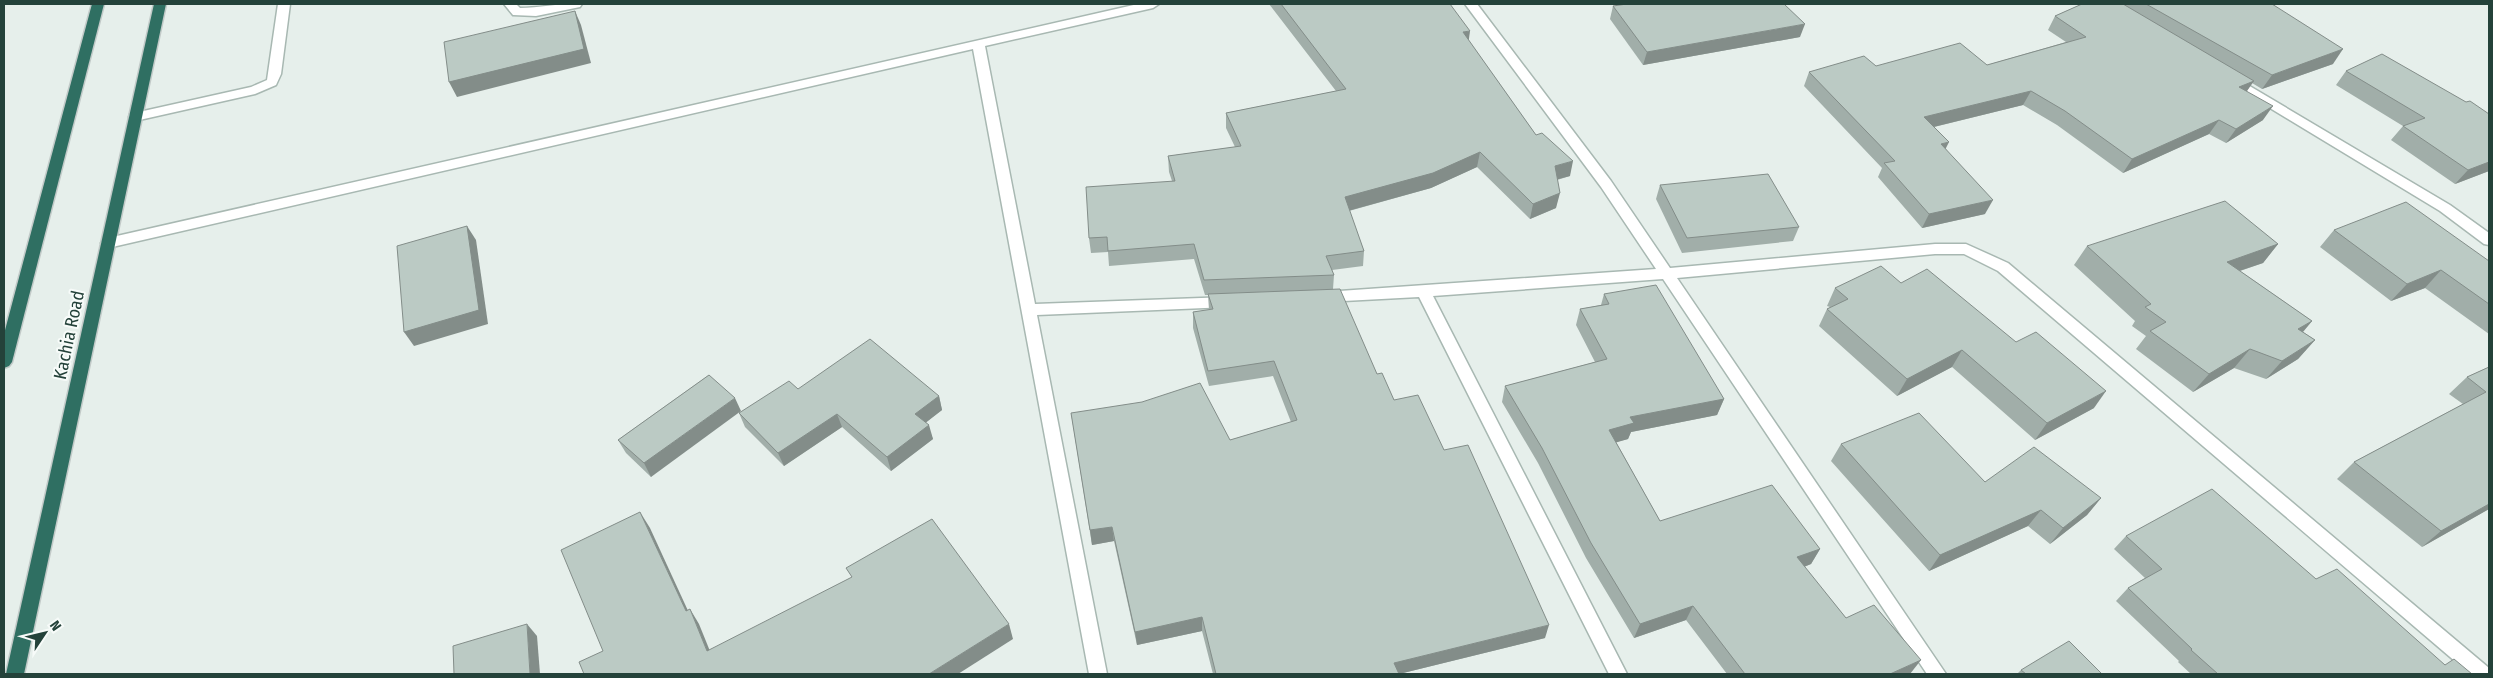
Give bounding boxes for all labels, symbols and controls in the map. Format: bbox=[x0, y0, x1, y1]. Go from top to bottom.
street label: Kachia Road bbox=[49, 289, 89, 381]
north arrow bbox=[20, 608, 70, 658]
text: N bbox=[46, 618, 65, 634]

